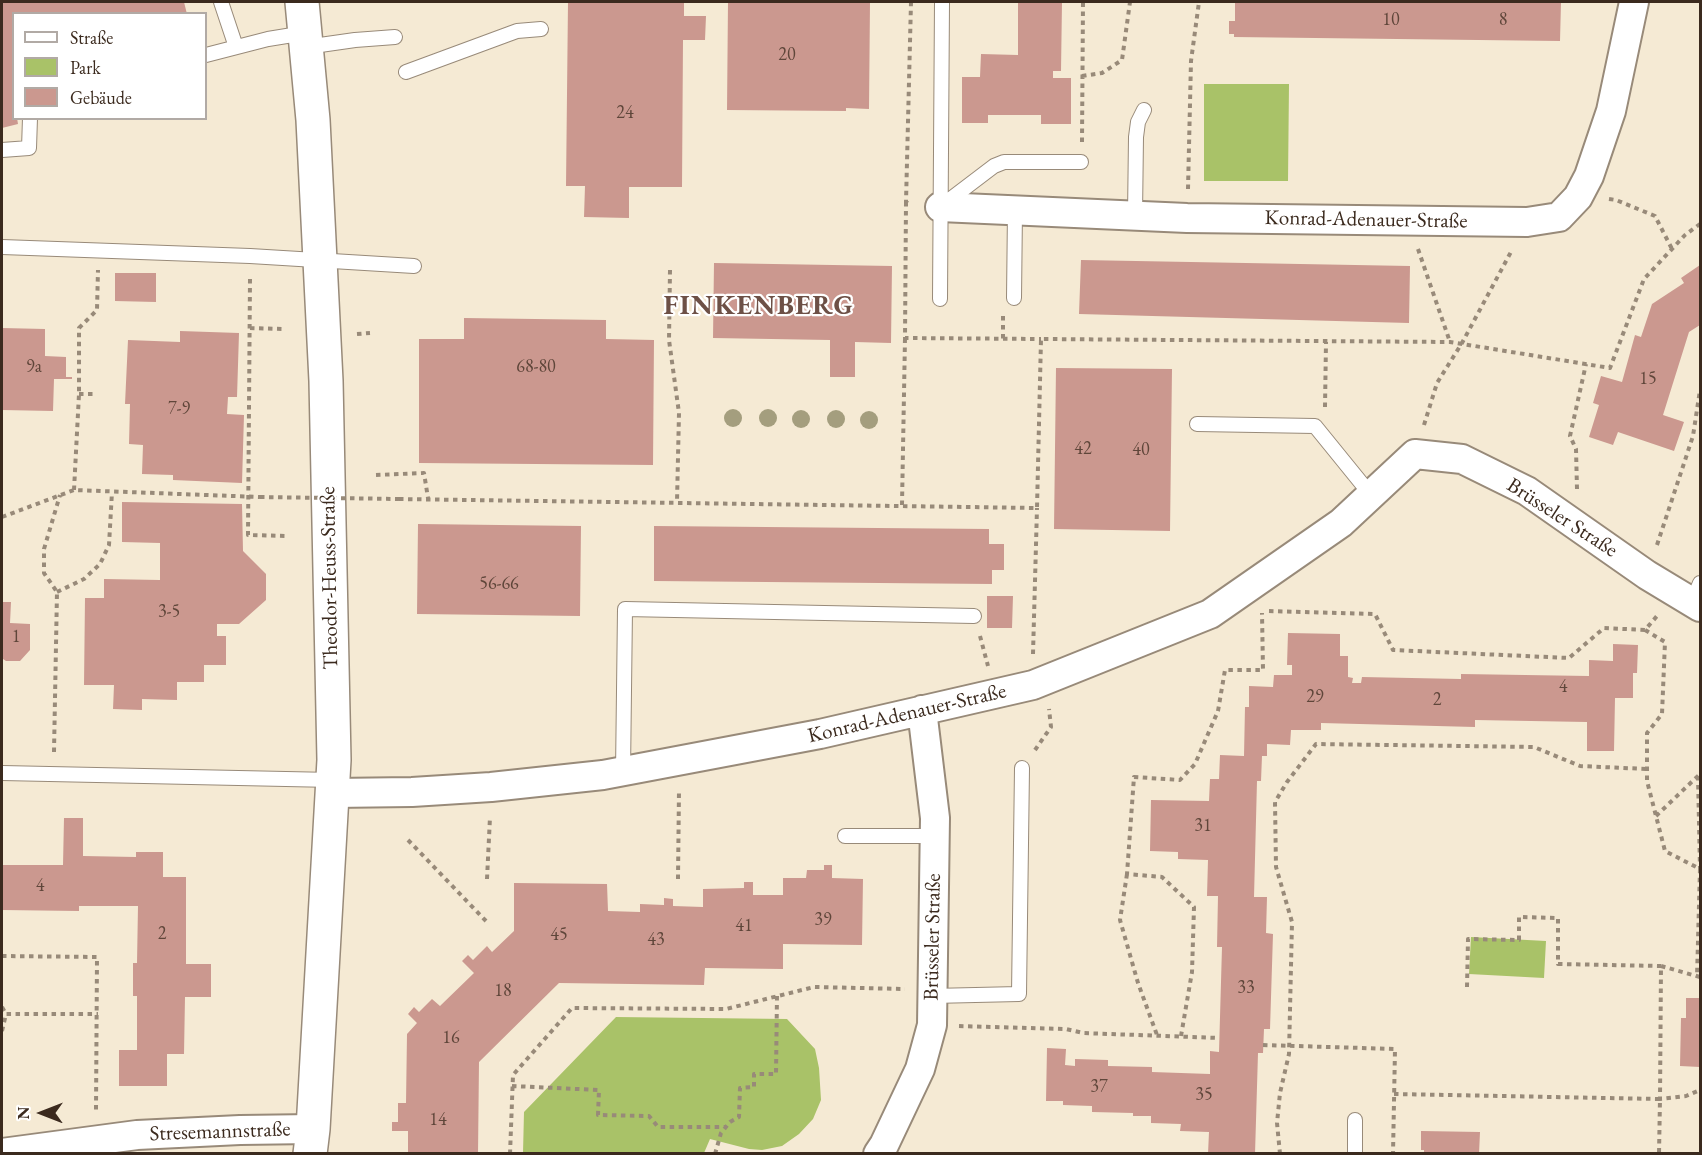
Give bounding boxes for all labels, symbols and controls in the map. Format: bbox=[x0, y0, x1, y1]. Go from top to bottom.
house number: 10 bbox=[1382, 9, 1400, 31]
house number: 8 bbox=[1499, 9, 1507, 31]
legend bbox=[12, 12, 207, 120]
text: Straße bbox=[70, 26, 113, 49]
house number: 20 bbox=[778, 44, 796, 66]
text: Park bbox=[70, 56, 101, 79]
text: Gebäude bbox=[70, 86, 132, 109]
house number: 24 bbox=[616, 102, 634, 124]
street label: Konrad-Adenauer-Straße bbox=[1264, 206, 1468, 234]
district label: FINKENBERG bbox=[664, 291, 854, 323]
house number: 9a bbox=[26, 356, 42, 378]
house number: 68-80 bbox=[516, 356, 556, 378]
house number: 15 bbox=[1639, 368, 1657, 390]
house number: 7-9 bbox=[168, 398, 190, 420]
house number: 42 bbox=[1074, 438, 1092, 460]
house number: 40 bbox=[1132, 439, 1150, 461]
street label: Brüsseler Straße bbox=[1502, 473, 1622, 563]
street label: Theodor-Heuss-Straße bbox=[316, 486, 344, 670]
house number: 56-66 bbox=[479, 573, 519, 595]
house number: 3-5 bbox=[158, 601, 180, 623]
house number: 1 bbox=[12, 626, 20, 648]
house number: 4 bbox=[1559, 676, 1567, 698]
street label: Konrad-Adenauer-Straße bbox=[805, 679, 1009, 749]
house number: 29 bbox=[1306, 686, 1324, 708]
house number: 2 bbox=[1433, 689, 1441, 711]
house number: 31 bbox=[1194, 815, 1212, 837]
street label: Brüsseler Straße bbox=[919, 873, 947, 1001]
house number: 4 bbox=[36, 875, 44, 897]
house number: 39 bbox=[814, 909, 832, 931]
house number: 41 bbox=[735, 915, 753, 937]
house number: 2 bbox=[158, 923, 166, 945]
house number: 45 bbox=[550, 924, 568, 946]
house number: 43 bbox=[647, 929, 665, 951]
house number: 33 bbox=[1237, 977, 1255, 999]
house number: 18 bbox=[494, 980, 512, 1002]
house number: 16 bbox=[442, 1027, 460, 1049]
house number: 37 bbox=[1090, 1076, 1108, 1098]
north arrow bbox=[12, 1083, 72, 1143]
house number: 35 bbox=[1195, 1084, 1213, 1106]
text: N bbox=[13, 1107, 34, 1119]
house number: 14 bbox=[429, 1109, 447, 1131]
street label: Stresemannstraße bbox=[149, 1117, 291, 1147]

